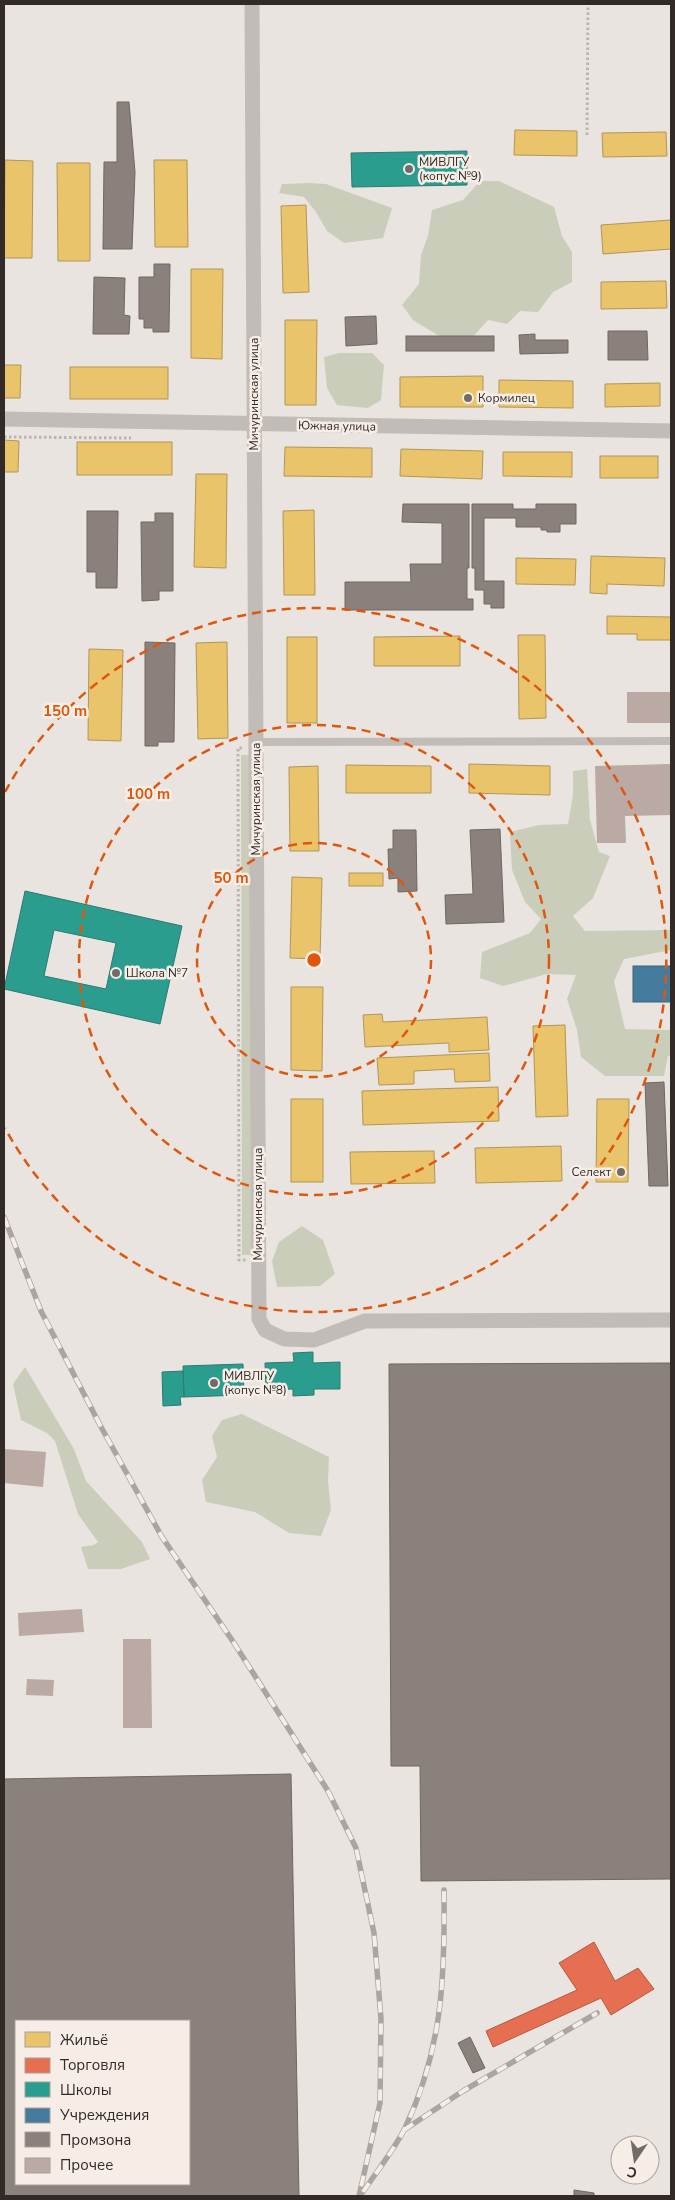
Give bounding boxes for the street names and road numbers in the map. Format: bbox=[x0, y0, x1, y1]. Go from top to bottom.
street label: Мичуринская улица bbox=[246, 338, 262, 450]
street label: Южная улица bbox=[298, 417, 376, 435]
street label: Мичуринская улица bbox=[248, 743, 264, 855]
street label: Мичуринская улица bbox=[250, 1148, 266, 1260]

